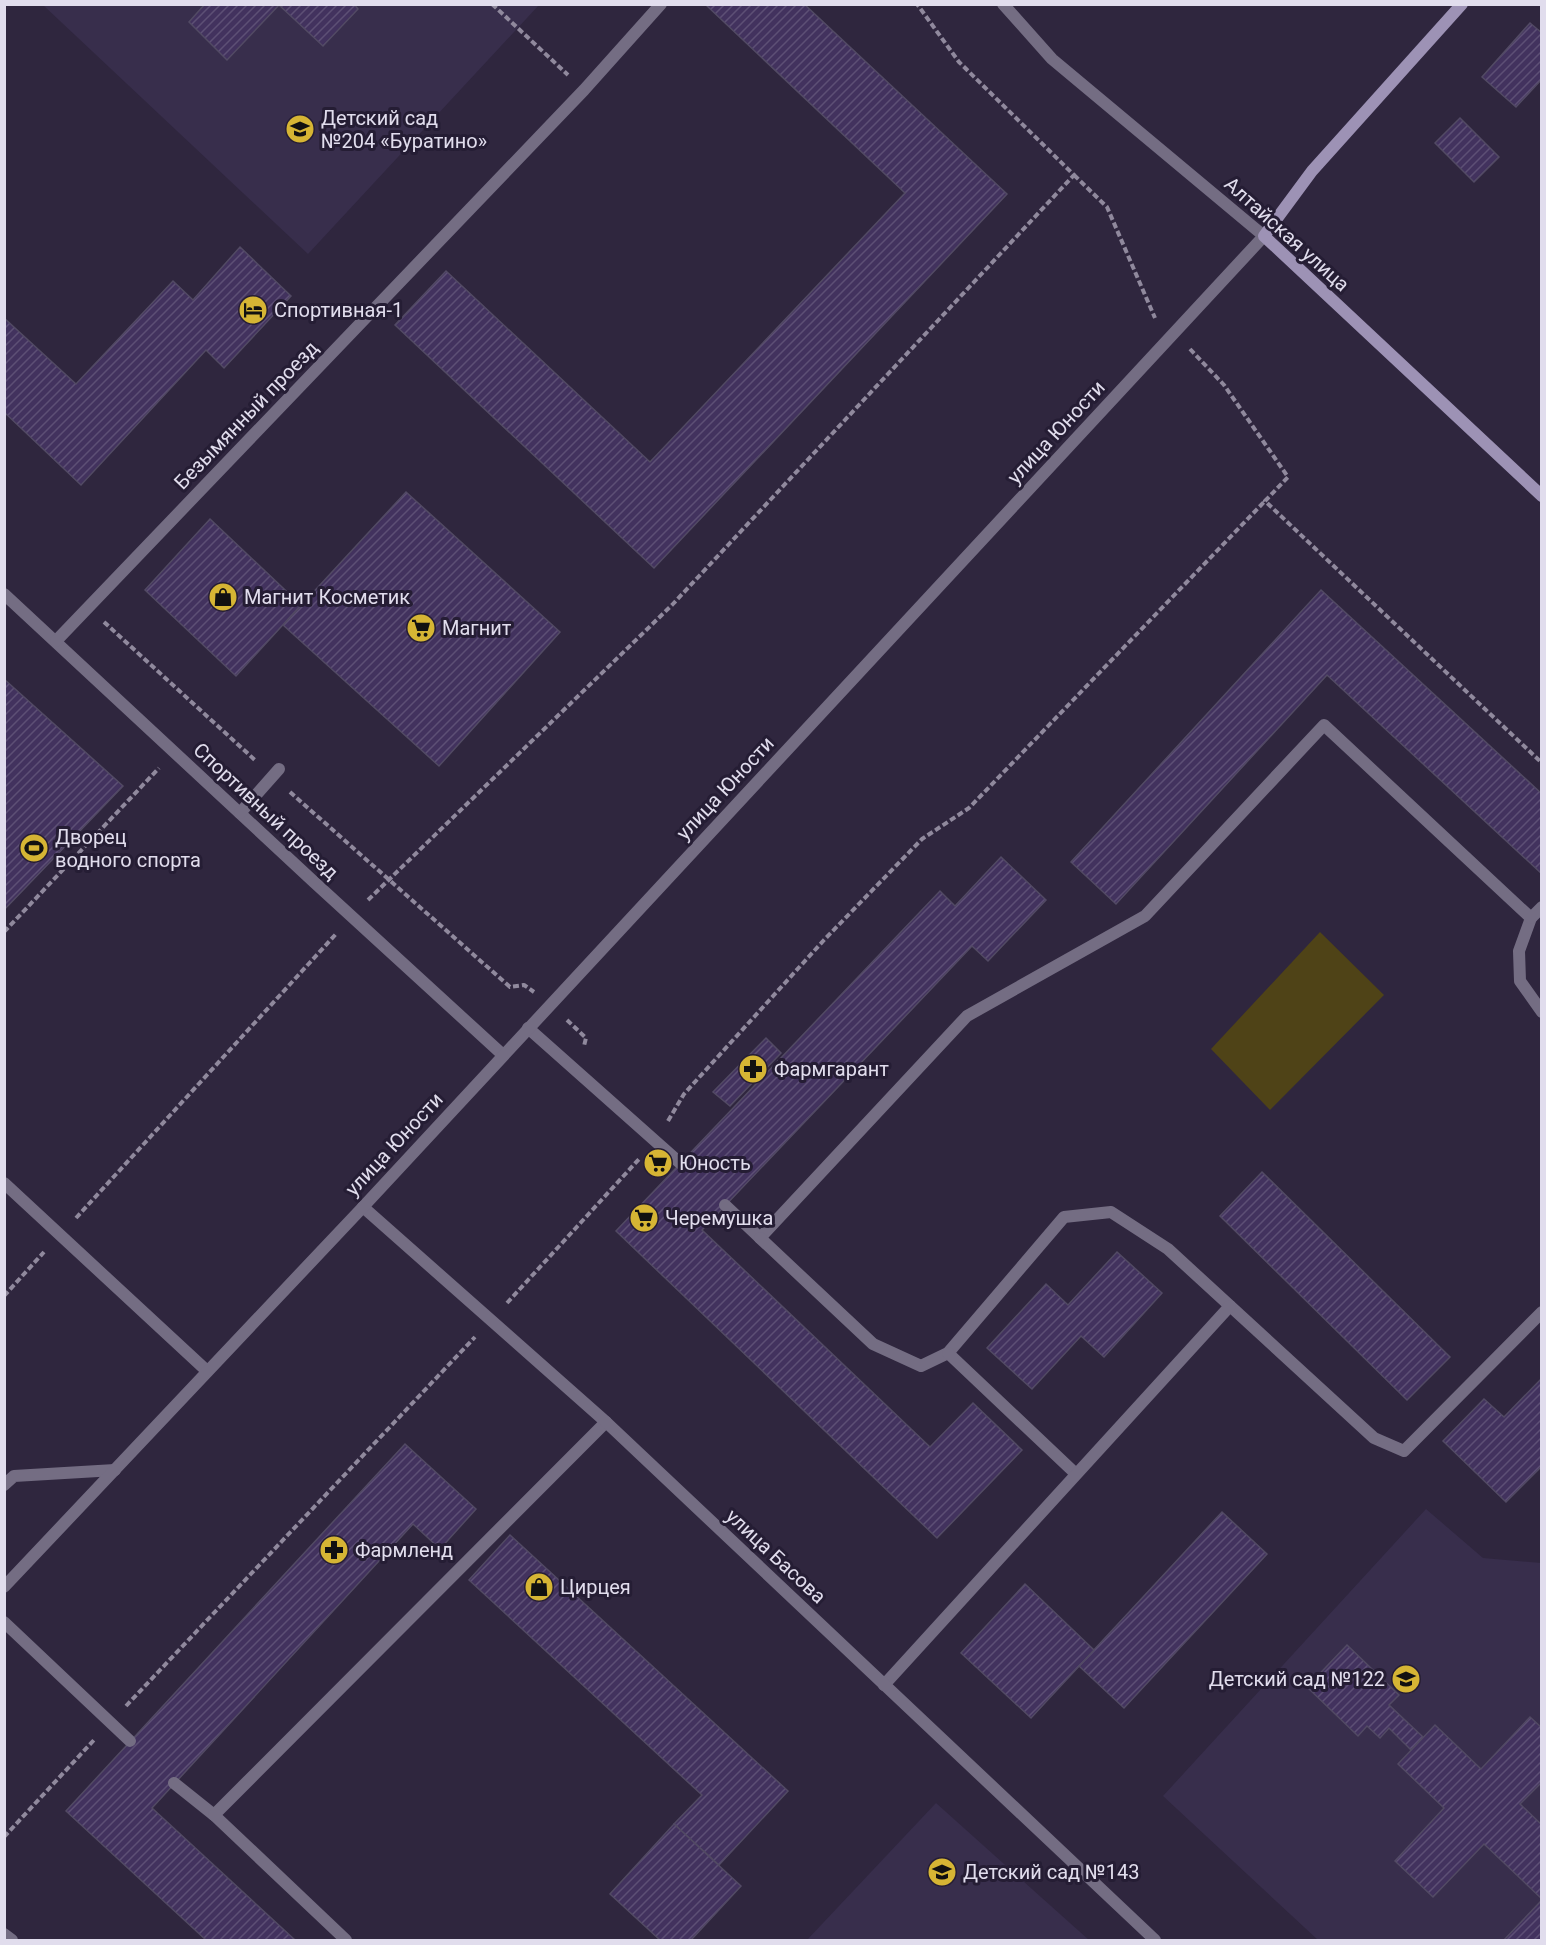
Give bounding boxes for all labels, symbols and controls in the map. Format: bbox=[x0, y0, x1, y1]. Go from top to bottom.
place label: Детский сад №204 «Буратино» bbox=[321, 106, 487, 153]
school or university icon: Детский сад №204 «Буратино» bbox=[284, 113, 316, 145]
street label: Алтайская улица bbox=[1220, 172, 1354, 296]
hotel icon: Спортивная-1 bbox=[237, 294, 269, 326]
place label: Спортивная-1 bbox=[274, 298, 403, 322]
street label: Безымянный проезд bbox=[169, 336, 323, 494]
street label: улица Юности bbox=[1002, 375, 1110, 489]
shop icon: Магнит Косметик bbox=[207, 581, 239, 613]
place label: Магнит Косметик bbox=[244, 585, 410, 609]
supermarket icon: Магнит bbox=[405, 612, 437, 644]
place label: Магнит bbox=[442, 616, 512, 640]
street label: улица Юности bbox=[671, 731, 779, 845]
street label: Спортивный проезд bbox=[188, 738, 344, 884]
place label: Дворец водного спорта bbox=[55, 825, 201, 872]
sports icon: Дворец водного спорта bbox=[18, 832, 50, 864]
pharmacy icon: Фармгарант bbox=[737, 1053, 769, 1085]
place label: Фармгарант bbox=[774, 1057, 889, 1081]
street label: улица Юности bbox=[340, 1087, 448, 1201]
supermarket icon: Юность bbox=[642, 1147, 674, 1179]
place label: Юность bbox=[679, 1151, 751, 1175]
supermarket icon: Черемушка bbox=[628, 1202, 660, 1234]
place label: Черемушка bbox=[665, 1206, 773, 1230]
street label: улица Басова bbox=[721, 1504, 831, 1608]
pharmacy icon: Фармленд bbox=[318, 1534, 350, 1566]
place label: Фармленд bbox=[355, 1538, 453, 1562]
shop icon: Цирцея bbox=[523, 1571, 555, 1603]
place label: Цирцея bbox=[560, 1575, 631, 1599]
school or university icon: Детский сад №122 bbox=[1390, 1663, 1422, 1695]
place label: Детский сад №122 bbox=[1209, 1667, 1385, 1691]
school or university icon: Детский сад №143 bbox=[926, 1856, 958, 1888]
place label: Детский сад №143 bbox=[963, 1860, 1139, 1884]

